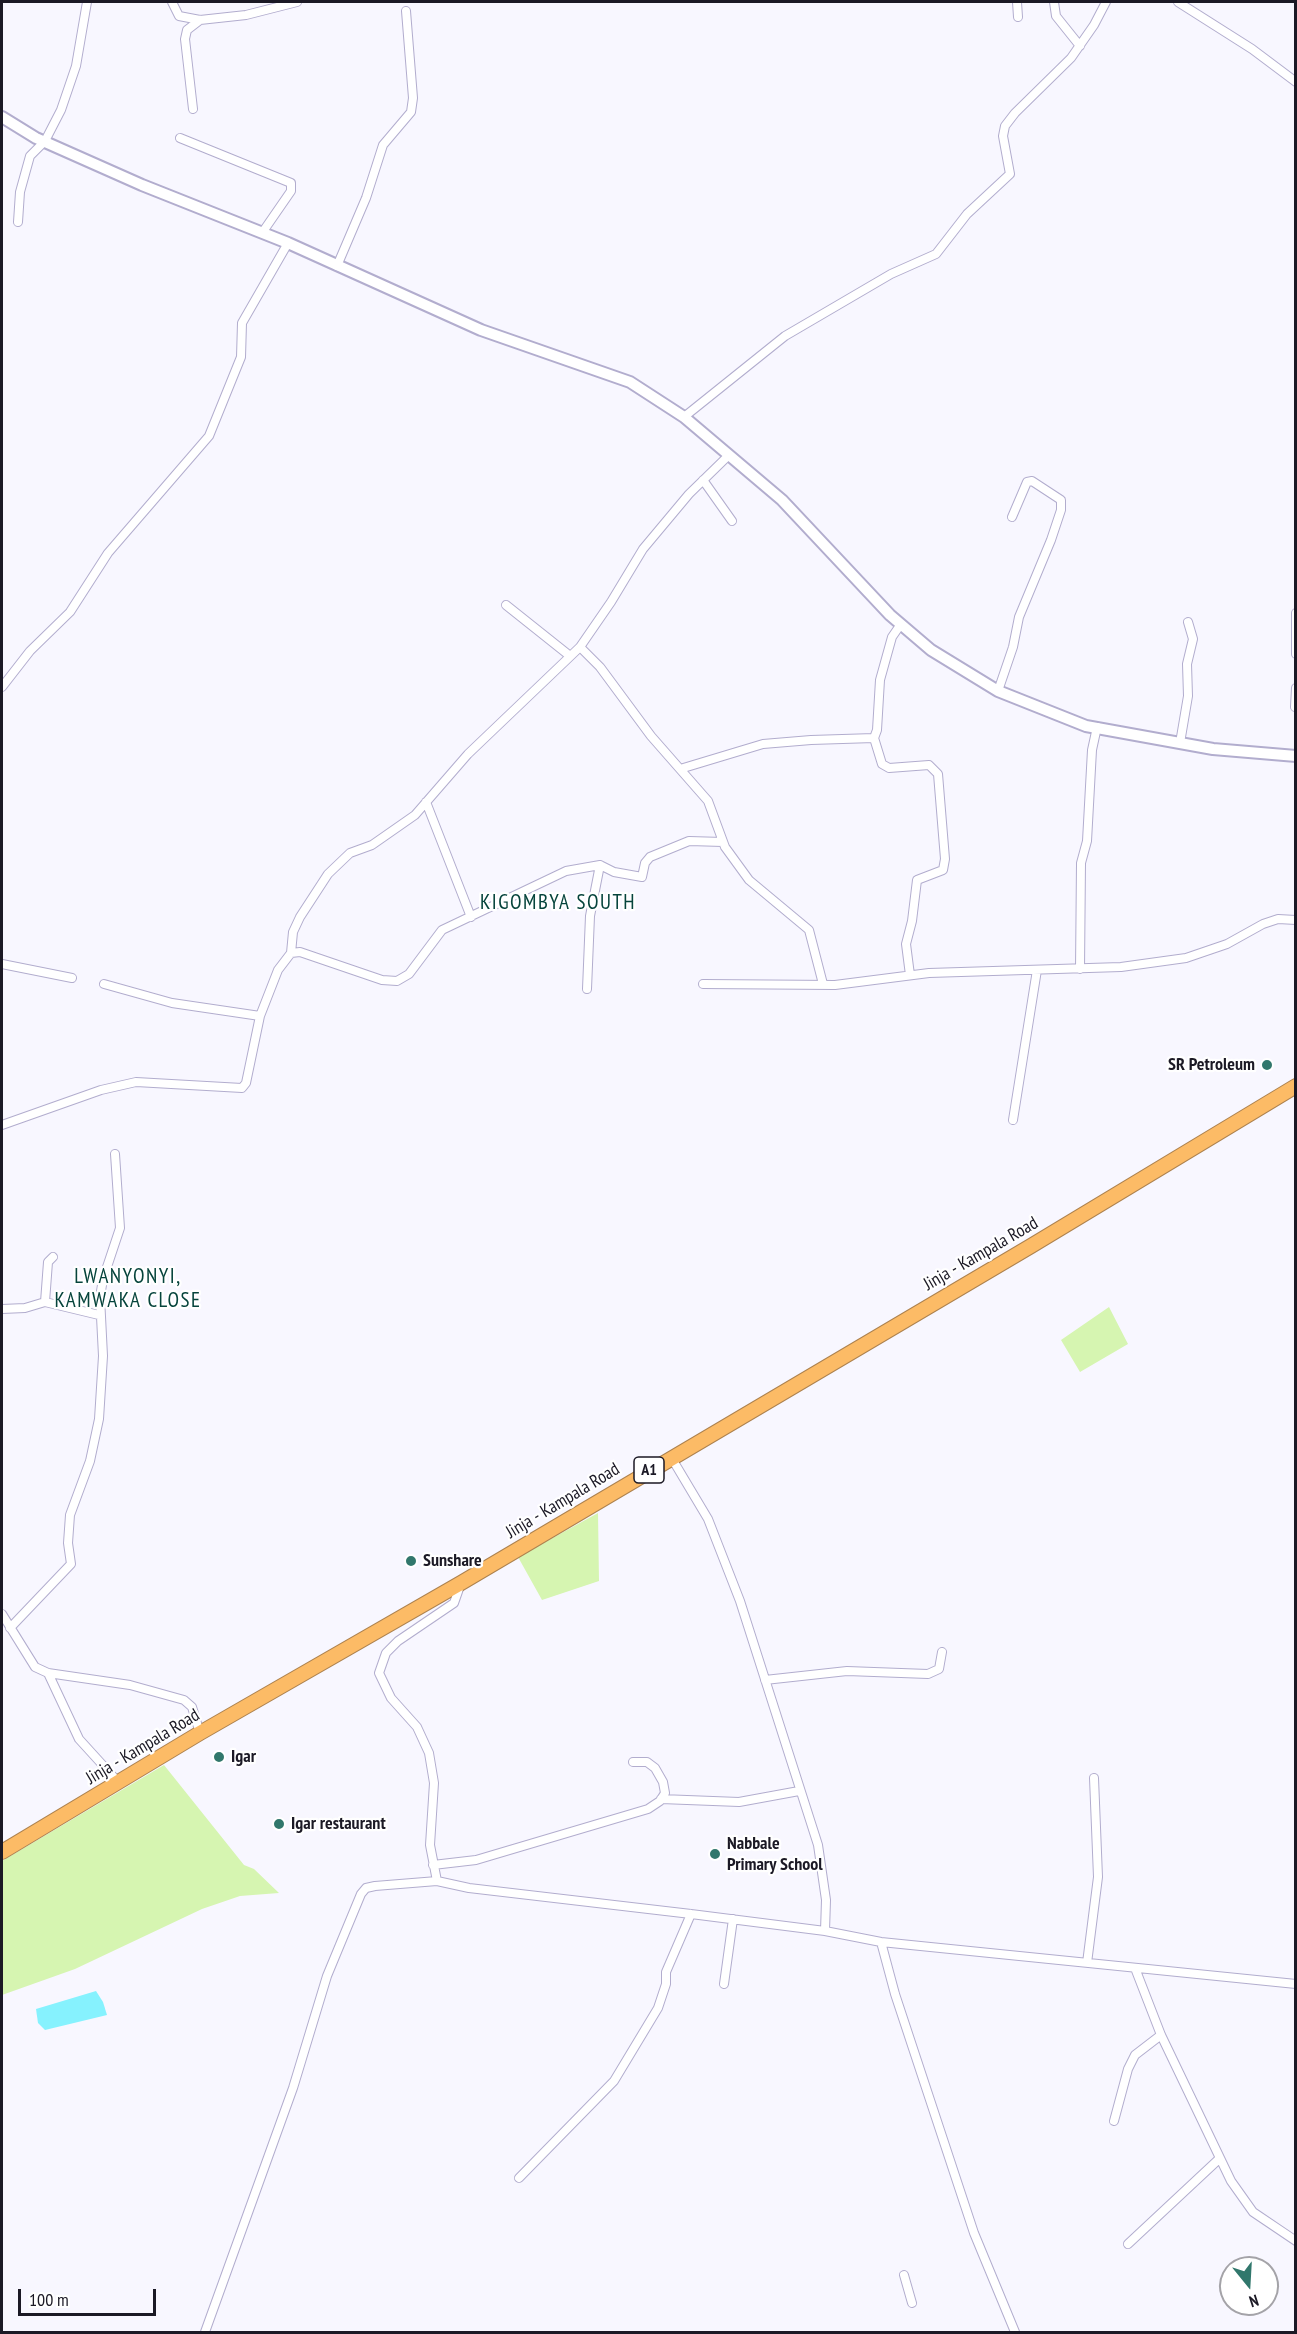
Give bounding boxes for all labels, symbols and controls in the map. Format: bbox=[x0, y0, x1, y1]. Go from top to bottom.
district label: KIGOMBYA SOUTH bbox=[480, 890, 636, 916]
place label: SR Petroleum bbox=[1168, 1054, 1255, 1076]
marker: SR Petroleum bbox=[1260, 1058, 1274, 1072]
street label: Jinja - Kampala Road bbox=[920, 1213, 1042, 1295]
district label: LWANYONYI, KAMWAKA CLOSE bbox=[54, 1264, 202, 1314]
road number: A1 bbox=[634, 1457, 664, 1483]
street label: Jinja - Kampala Road bbox=[502, 1459, 624, 1543]
place label: Sunshare bbox=[423, 1550, 482, 1572]
marker: Sunshare bbox=[404, 1554, 418, 1568]
street label: Jinja - Kampala Road bbox=[82, 1705, 204, 1789]
place label: Igar bbox=[231, 1746, 256, 1768]
marker: Igar bbox=[212, 1750, 226, 1764]
place label: Igar restaurant bbox=[291, 1813, 386, 1835]
marker: Igar restaurant bbox=[272, 1817, 286, 1831]
place label: Nabbale Primary School bbox=[727, 1833, 823, 1876]
marker: Nabbale Primary School bbox=[708, 1847, 722, 1861]
north arrow bbox=[1219, 2256, 1279, 2316]
scale bar bbox=[21, 2277, 159, 2315]
text: 100 m bbox=[29, 2288, 69, 2311]
text: N bbox=[1247, 2290, 1261, 2312]

